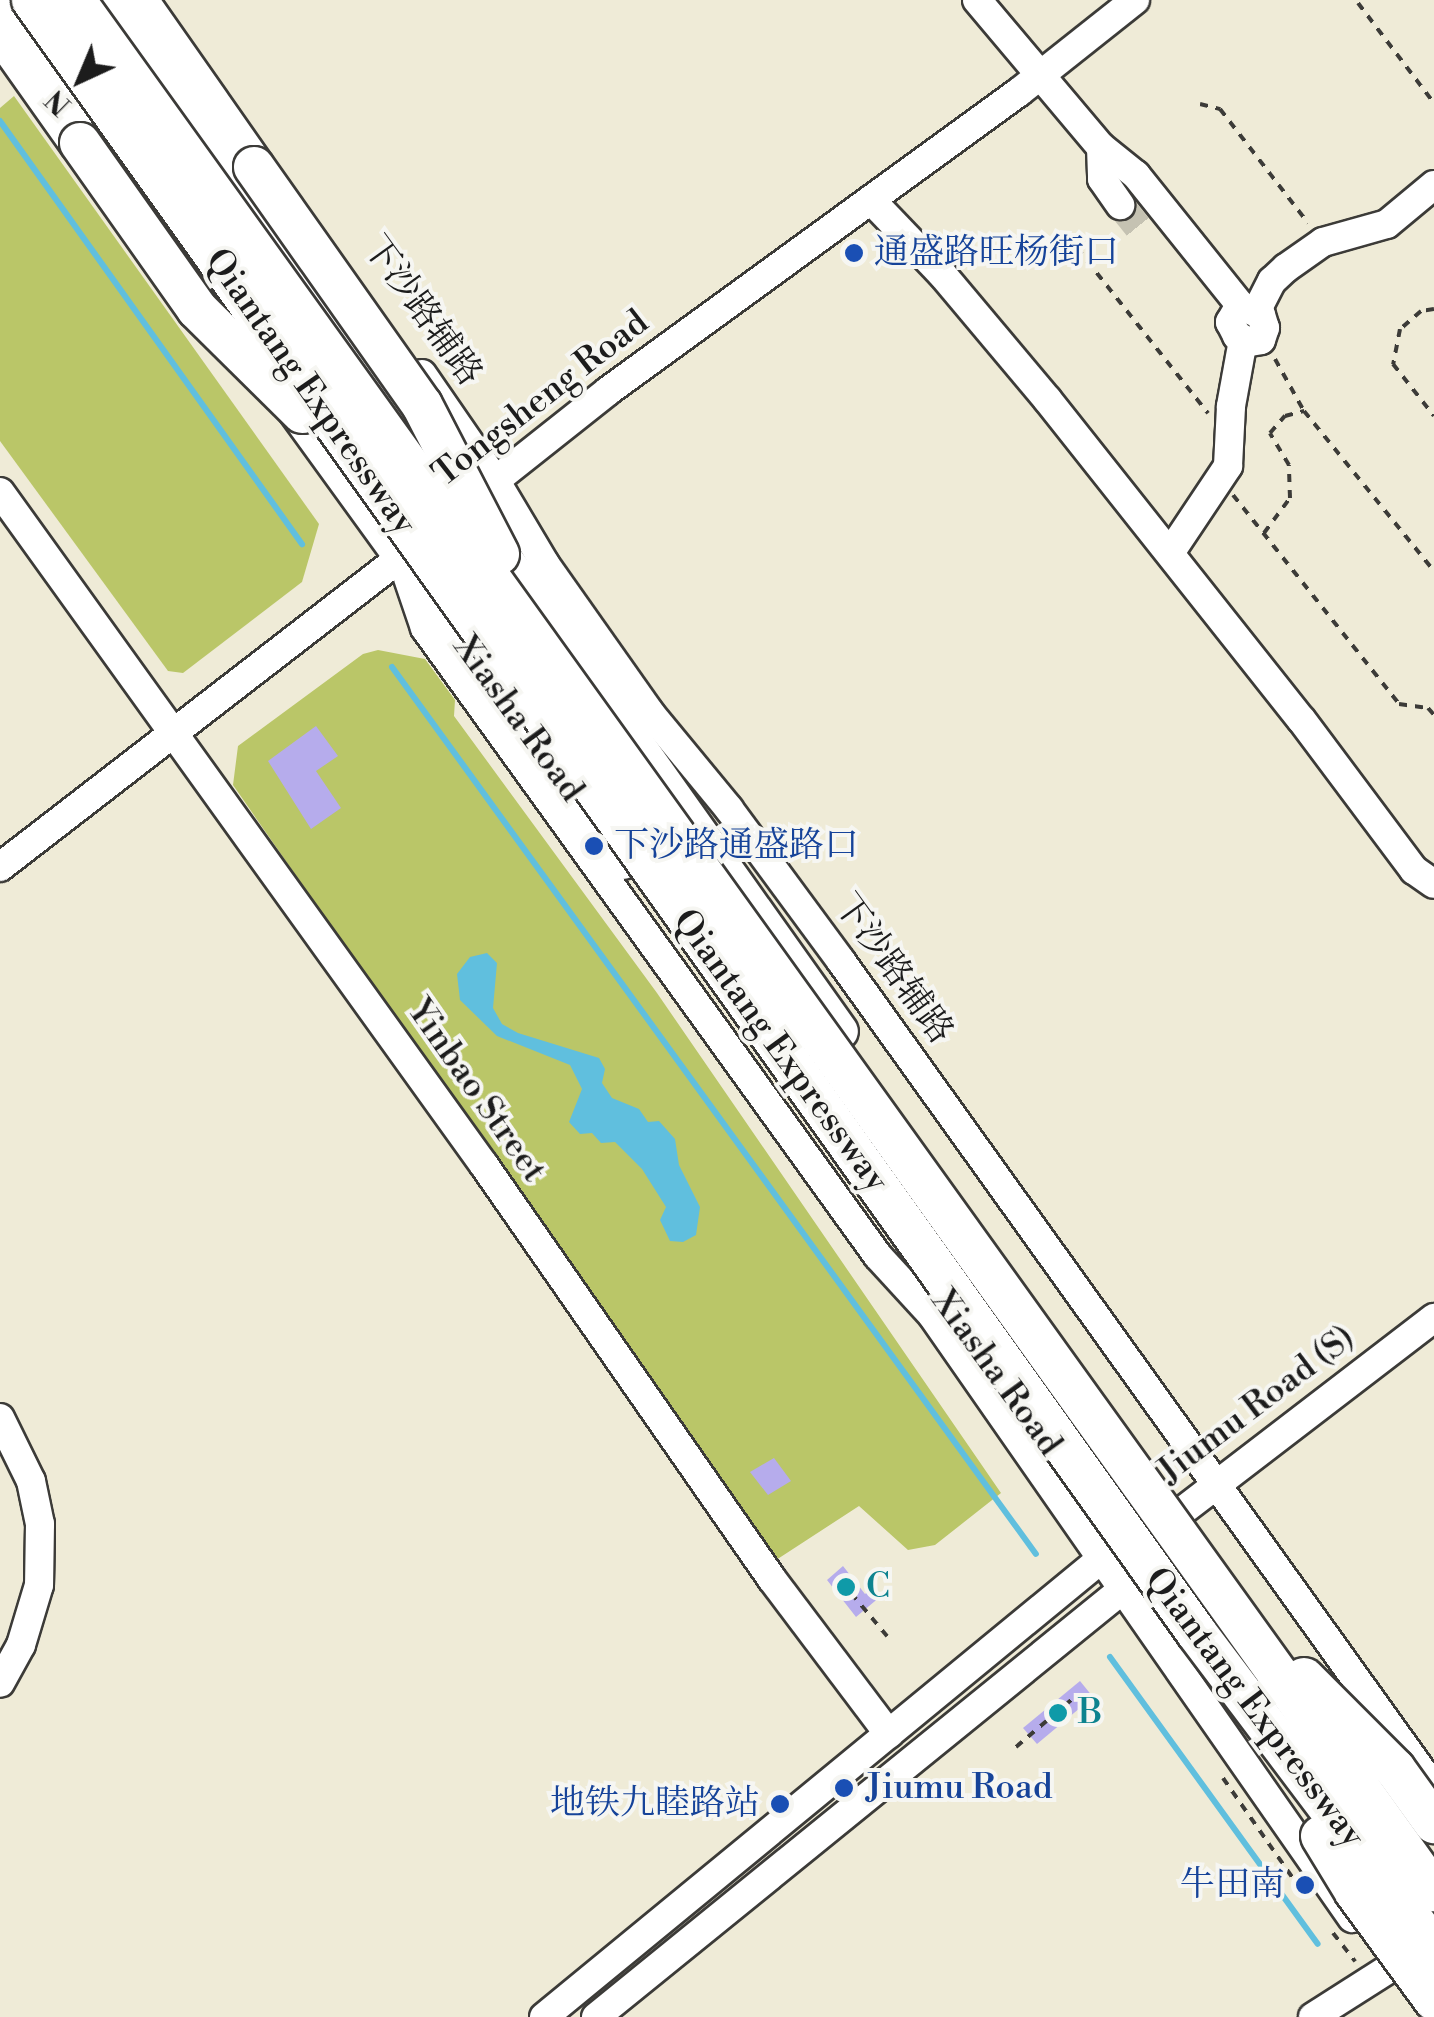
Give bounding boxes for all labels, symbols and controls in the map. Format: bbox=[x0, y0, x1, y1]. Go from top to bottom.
north arrow bbox=[30, 30, 130, 130]
text: N bbox=[39, 82, 79, 122]
street label: 下沙路辅路 bbox=[354, 228, 490, 394]
place label: 通盛路旺杨街口 bbox=[874, 232, 1119, 274]
street label: Qiantang Expressway bbox=[196, 241, 424, 543]
marker: 通盛路旺杨街口 bbox=[843, 242, 865, 264]
street label: Tongsheng Road bbox=[425, 302, 657, 496]
street label: Xiasha Road bbox=[444, 628, 592, 810]
place label: 下沙路通盛路口 bbox=[614, 825, 859, 867]
marker: 下沙路通盛路口 bbox=[583, 835, 605, 857]
street label: 下沙路辅路 bbox=[825, 886, 961, 1052]
street label: Qiantang Expressway bbox=[663, 901, 897, 1201]
street label: Yinbao Street bbox=[398, 991, 554, 1191]
street label: Xiasha Road bbox=[922, 1282, 1070, 1464]
street label: Jiumu Road (S) bbox=[1150, 1317, 1364, 1493]
street label: Qiantang Expressway bbox=[1135, 1560, 1373, 1856]
place label: C bbox=[866, 1566, 890, 1608]
marker: C bbox=[835, 1576, 857, 1598]
place label: B bbox=[1078, 1692, 1103, 1734]
marker: B bbox=[1047, 1702, 1069, 1724]
place label: Jiumu Road bbox=[866, 1767, 1053, 1809]
marker: Jiumu Road bbox=[831, 1775, 857, 1801]
place label: 地铁九睦路站 bbox=[550, 1783, 760, 1825]
marker: 地铁九睦路站 bbox=[769, 1793, 791, 1815]
place label: 牛田南 bbox=[1180, 1864, 1285, 1906]
marker: 牛田南 bbox=[1294, 1874, 1316, 1896]

